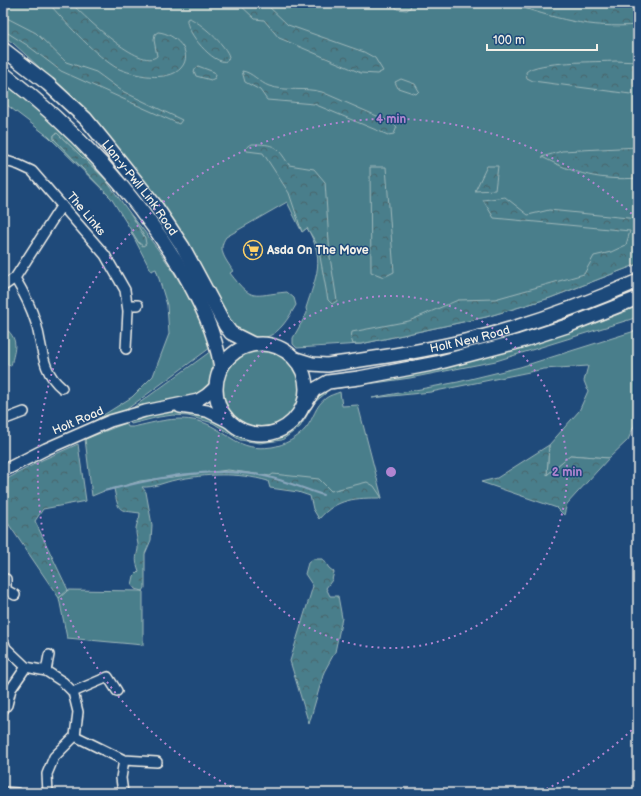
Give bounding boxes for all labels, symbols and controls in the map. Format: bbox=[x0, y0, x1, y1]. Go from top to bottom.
scale bar bbox=[487, 26, 597, 52]
text: 100 m bbox=[493, 33, 525, 48]
text: 4 min bbox=[376, 112, 406, 127]
street label: Llan-y-Pwll Link Road bbox=[99, 137, 181, 239]
street label: The Links bbox=[63, 189, 109, 239]
supermarket icon: Asda On The Move bbox=[242, 239, 264, 261]
place label: Asda On The Move bbox=[266, 243, 369, 258]
street label: Holt New Road bbox=[429, 322, 512, 356]
street label: Holt Road bbox=[50, 403, 106, 438]
centre of rings bbox=[384, 465, 398, 479]
text: 2 min bbox=[552, 465, 582, 480]

